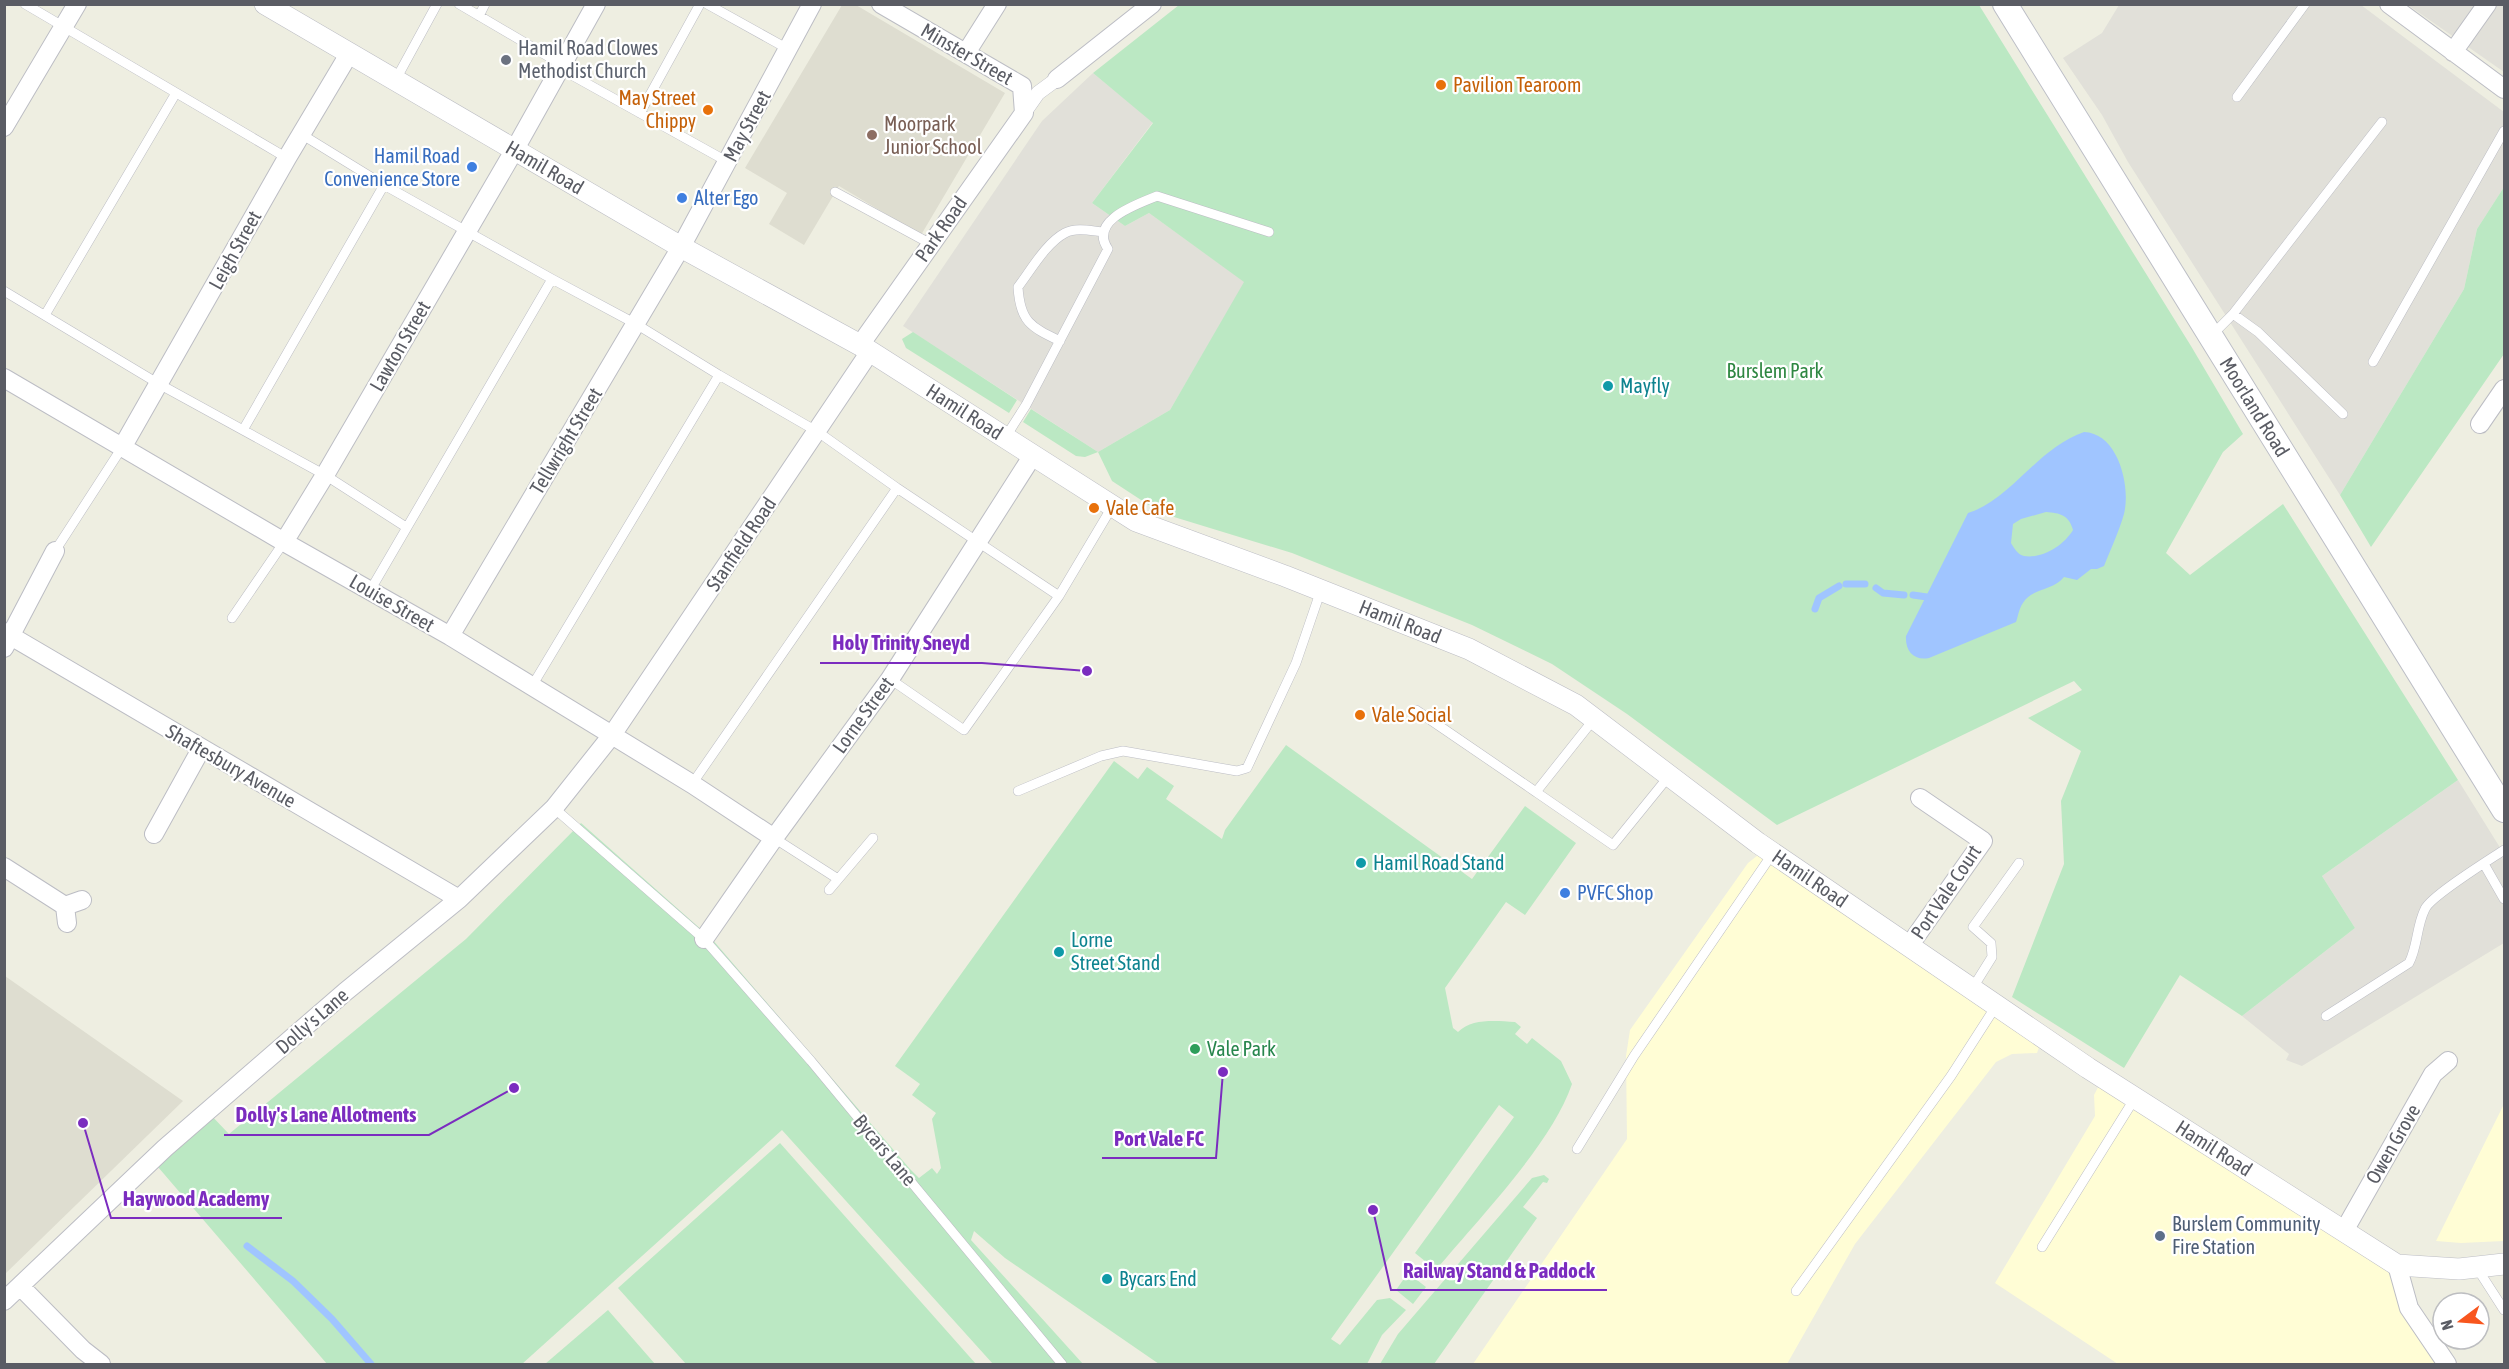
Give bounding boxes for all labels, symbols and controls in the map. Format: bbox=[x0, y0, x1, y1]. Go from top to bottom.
street label: Minster Street bbox=[917, 18, 1017, 89]
place label: Hamil Road Clowes Methodist Church bbox=[518, 36, 658, 82]
marker: Hamil Road Clowes Methodist Church bbox=[499, 53, 513, 67]
place label: Pavilion Tearoom bbox=[1453, 73, 1581, 96]
marker: Pavilion Tearoom bbox=[1434, 78, 1448, 92]
place label: May Street Chippy bbox=[618, 86, 696, 132]
street label: May Street bbox=[718, 86, 775, 165]
marker: May Street Chippy bbox=[701, 103, 715, 117]
place label: Moorpark Junior School bbox=[884, 112, 983, 158]
marker: Moorpark Junior School bbox=[865, 128, 879, 142]
street label: Hamil Road bbox=[502, 135, 588, 199]
place label: Hamil Road Convenience Store bbox=[324, 144, 460, 190]
marker: Hamil Road Convenience Store bbox=[465, 160, 479, 174]
place label: Alter Ego bbox=[694, 186, 759, 209]
marker: Alter Ego bbox=[675, 191, 689, 205]
street label: Park Road bbox=[910, 192, 971, 266]
street label: Leigh Street bbox=[204, 206, 266, 293]
street label: Lawton Street bbox=[365, 296, 435, 395]
street label: Moorland Road bbox=[2215, 353, 2294, 461]
park label: Burslem Park bbox=[1727, 359, 1824, 382]
place label: Mayfly bbox=[1620, 374, 1670, 397]
street label: Hamil Road bbox=[922, 378, 1007, 444]
marker: Mayfly bbox=[1601, 379, 1615, 393]
street label: Tellwright Street bbox=[525, 383, 606, 498]
street label: Stanfield Road bbox=[701, 493, 780, 595]
place label: Vale Cafe bbox=[1106, 496, 1174, 519]
marker: Vale Cafe bbox=[1087, 501, 1101, 515]
street label: Louise Street bbox=[346, 569, 439, 636]
street label: Hamil Road bbox=[1356, 595, 1445, 648]
callout: Holy Trinity Sneyd bbox=[820, 624, 982, 663]
text: Holy Trinity Sneyd bbox=[832, 630, 970, 654]
street label: Lorne Street bbox=[827, 672, 898, 757]
place label: Vale Social bbox=[1372, 703, 1453, 726]
marker: Vale Social bbox=[1353, 708, 1367, 722]
street label: Shaftesbury Avenue bbox=[162, 719, 300, 812]
street label: Port Vale Court bbox=[1906, 840, 1985, 943]
street label: Hamil Road bbox=[1768, 844, 1852, 912]
place label: Hamil Road Stand bbox=[1373, 851, 1505, 874]
marker: Hamil Road Stand bbox=[1354, 856, 1368, 870]
place label: PVFC Shop bbox=[1577, 881, 1653, 904]
marker: PVFC Shop bbox=[1558, 886, 1572, 900]
place label: Lorne Street Stand bbox=[1071, 928, 1160, 974]
marker: Lorne Street Stand bbox=[1052, 945, 1066, 959]
street label: Dolly's Lane bbox=[271, 983, 352, 1058]
place label: Vale Park bbox=[1207, 1037, 1276, 1060]
marker: Vale Park bbox=[1188, 1042, 1202, 1056]
callout: Dolly's Lane Allotments bbox=[224, 1096, 429, 1135]
street label: Owen Grove bbox=[2361, 1100, 2424, 1188]
text: Dolly's Lane Allotments bbox=[236, 1102, 417, 1126]
street label: Bycars Lane bbox=[849, 1109, 922, 1190]
street label: Hamil Road bbox=[2172, 1115, 2257, 1181]
callout: Port Vale FC bbox=[1102, 1119, 1216, 1158]
text: Port Vale FC bbox=[1114, 1126, 1205, 1150]
callout: Haywood Academy bbox=[111, 1179, 282, 1218]
text: Haywood Academy bbox=[123, 1186, 270, 1210]
place label: Burslem Community Fire Station bbox=[2172, 1212, 2321, 1258]
marker: Burslem Community Fire Station bbox=[2153, 1229, 2167, 1243]
callout: Railway Stand & Paddock bbox=[1391, 1251, 1607, 1290]
text: Railway Stand & Paddock bbox=[1403, 1258, 1596, 1282]
place label: Bycars End bbox=[1119, 1267, 1197, 1290]
marker: Bycars End bbox=[1100, 1272, 1114, 1286]
north arrow bbox=[2431, 1291, 2491, 1351]
text: N bbox=[2437, 1318, 2457, 1332]

